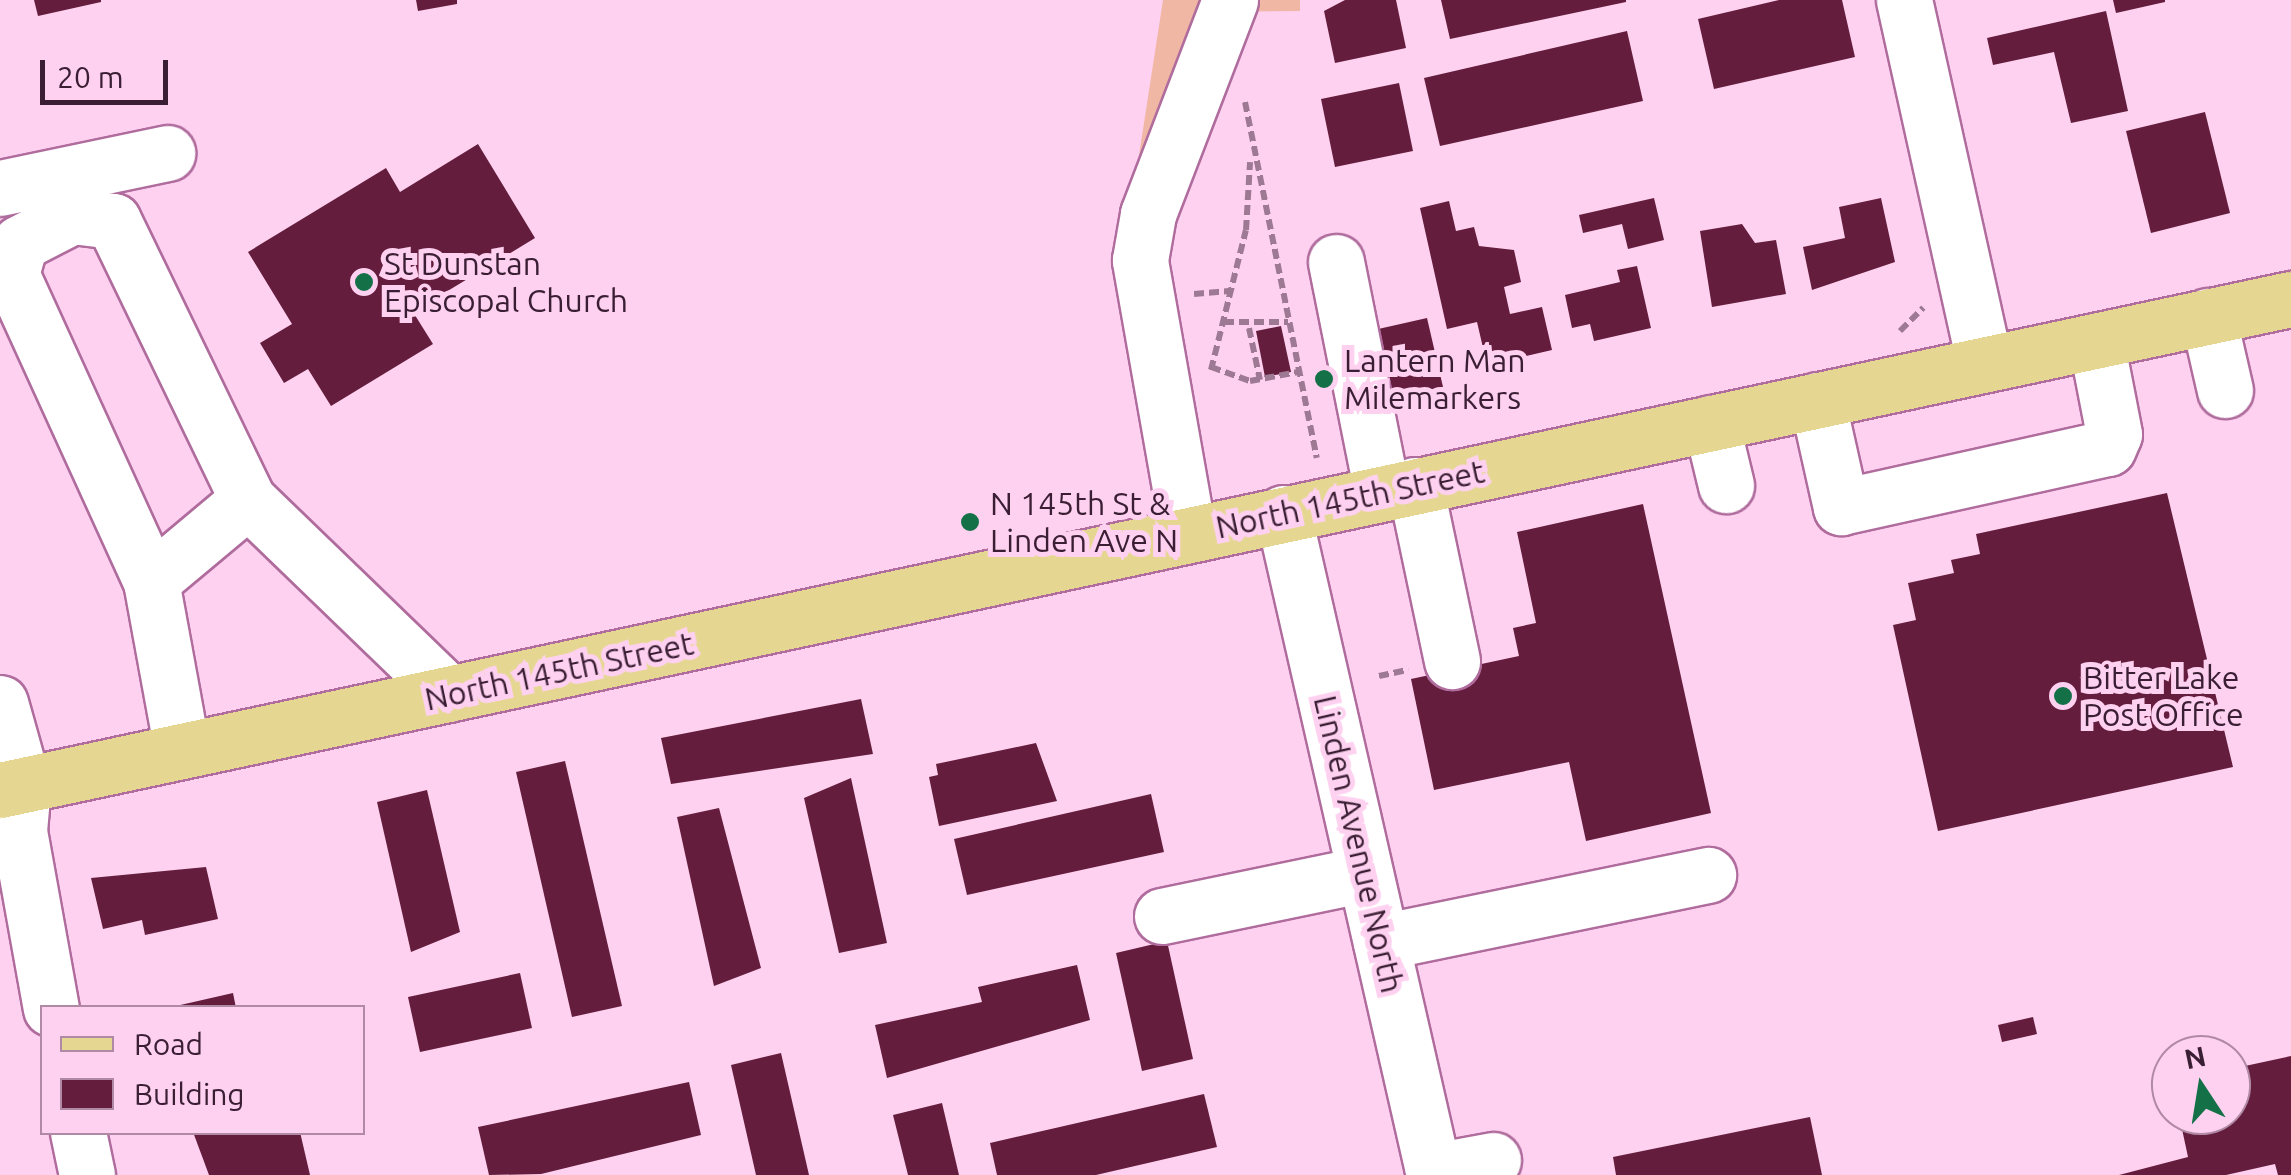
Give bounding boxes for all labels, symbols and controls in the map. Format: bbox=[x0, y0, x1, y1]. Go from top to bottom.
scale bar bbox=[45, 40, 172, 102]
text: 20 m bbox=[57, 60, 124, 94]
place label: St Dunstan Episcopal Church bbox=[384, 245, 628, 320]
marker: St Dunstan Episcopal Church bbox=[353, 271, 375, 293]
place label: Lantern Man Milemarkers bbox=[1344, 342, 1525, 417]
marker: Lantern Man Milemarkers bbox=[1313, 368, 1335, 390]
street label: North 145th Street bbox=[1212, 452, 1488, 546]
place label: N 145th St & Linden Ave N bbox=[990, 485, 1178, 560]
marker: N 145th St & Linden Ave N bbox=[959, 511, 981, 533]
street label: North 145th Street bbox=[421, 624, 697, 718]
place label: Bitter Lake Post Office bbox=[2083, 659, 2244, 734]
marker: Bitter Lake Post Office bbox=[2052, 685, 2074, 707]
street label: Linden Avenue North bbox=[1306, 692, 1412, 996]
legend bbox=[40, 1005, 365, 1135]
text: Road bbox=[134, 1027, 203, 1061]
north arrow bbox=[2151, 1035, 2251, 1135]
text: N bbox=[2182, 1040, 2209, 1074]
text: Building bbox=[134, 1077, 245, 1111]

